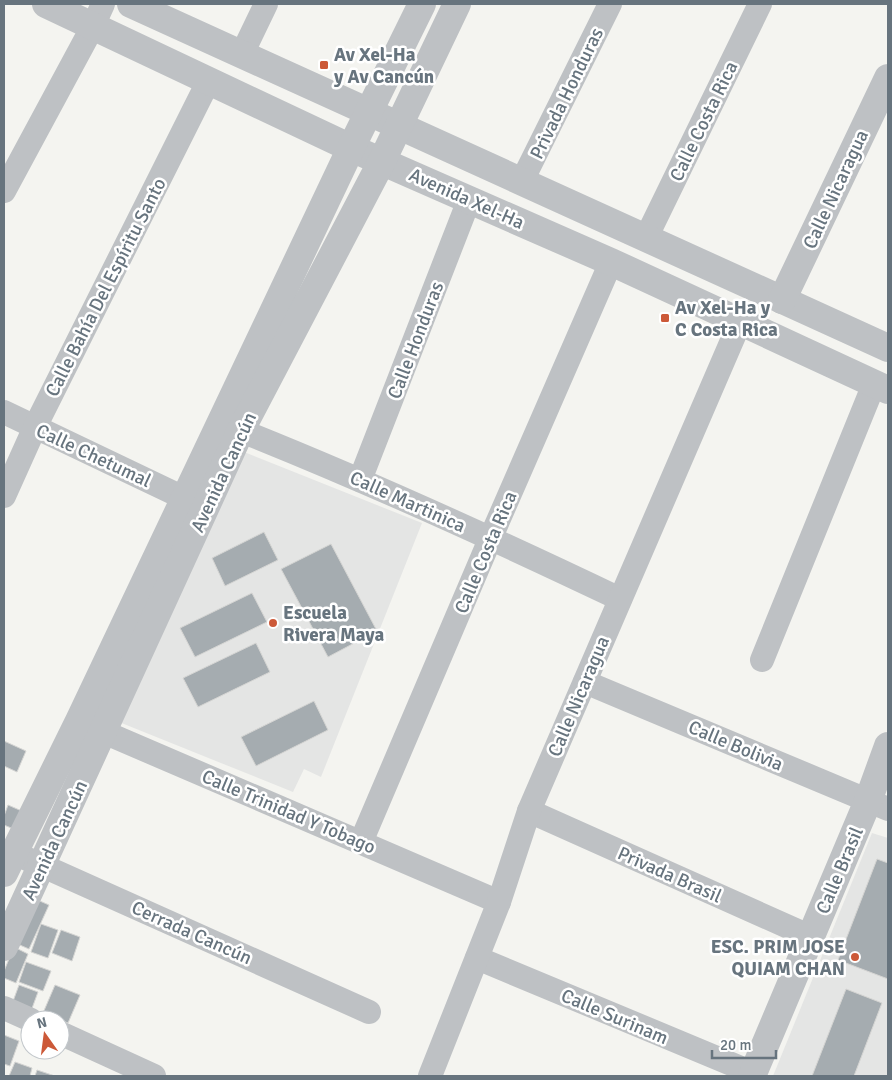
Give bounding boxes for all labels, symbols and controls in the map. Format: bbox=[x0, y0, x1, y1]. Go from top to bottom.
street label: Privada Honduras bbox=[525, 24, 609, 163]
place label: Av Xel-Ha y Av Cancún bbox=[333, 43, 434, 89]
street label: Calle Costa Rica bbox=[664, 57, 743, 185]
marker: Av Xel-Ha y Av Cancún bbox=[318, 59, 330, 71]
street label: Calle Nicaragua bbox=[798, 126, 874, 253]
street label: Avenida Xel-Ha bbox=[405, 163, 528, 235]
street label: Calle Bahía Del Espíritu Santo bbox=[40, 174, 172, 401]
street label: Calle Honduras bbox=[383, 278, 449, 402]
place label: Av Xel-Ha y C Costa Rica bbox=[675, 296, 778, 342]
marker: Av Xel-Ha y C Costa Rica bbox=[659, 312, 671, 324]
street label: Avenida Cancún bbox=[186, 409, 262, 536]
street label: Calle Chetumal bbox=[32, 419, 155, 493]
street label: Calle Martinica bbox=[346, 466, 469, 538]
street label: Calle Costa Rica bbox=[449, 488, 522, 617]
place label: Escuela Rivera Maya bbox=[283, 601, 384, 647]
marker: Escuela Rivera Maya bbox=[267, 617, 279, 629]
street label: Calle Nicaragua bbox=[543, 633, 615, 760]
street label: Calle Bolivia bbox=[685, 715, 787, 777]
street label: Calle Trinidad Y Tobago bbox=[198, 764, 379, 859]
street label: Avenida Cancún bbox=[17, 777, 93, 904]
street label: Calle Brasil bbox=[811, 823, 869, 918]
street label: Privada Brasil bbox=[614, 841, 725, 909]
street label: Cerrada Cancún bbox=[128, 896, 255, 970]
place label: ESC. PRIM JOSE QUIAM CHAN bbox=[711, 935, 845, 981]
marker: ESC. PRIM JOSE QUIAM CHAN bbox=[849, 951, 861, 963]
street label: Calle Surinam bbox=[557, 984, 672, 1050]
north arrow bbox=[20, 1010, 70, 1060]
text: N bbox=[35, 1013, 49, 1032]
scale bar bbox=[712, 1028, 776, 1060]
text: 20 m bbox=[720, 1036, 751, 1054]

